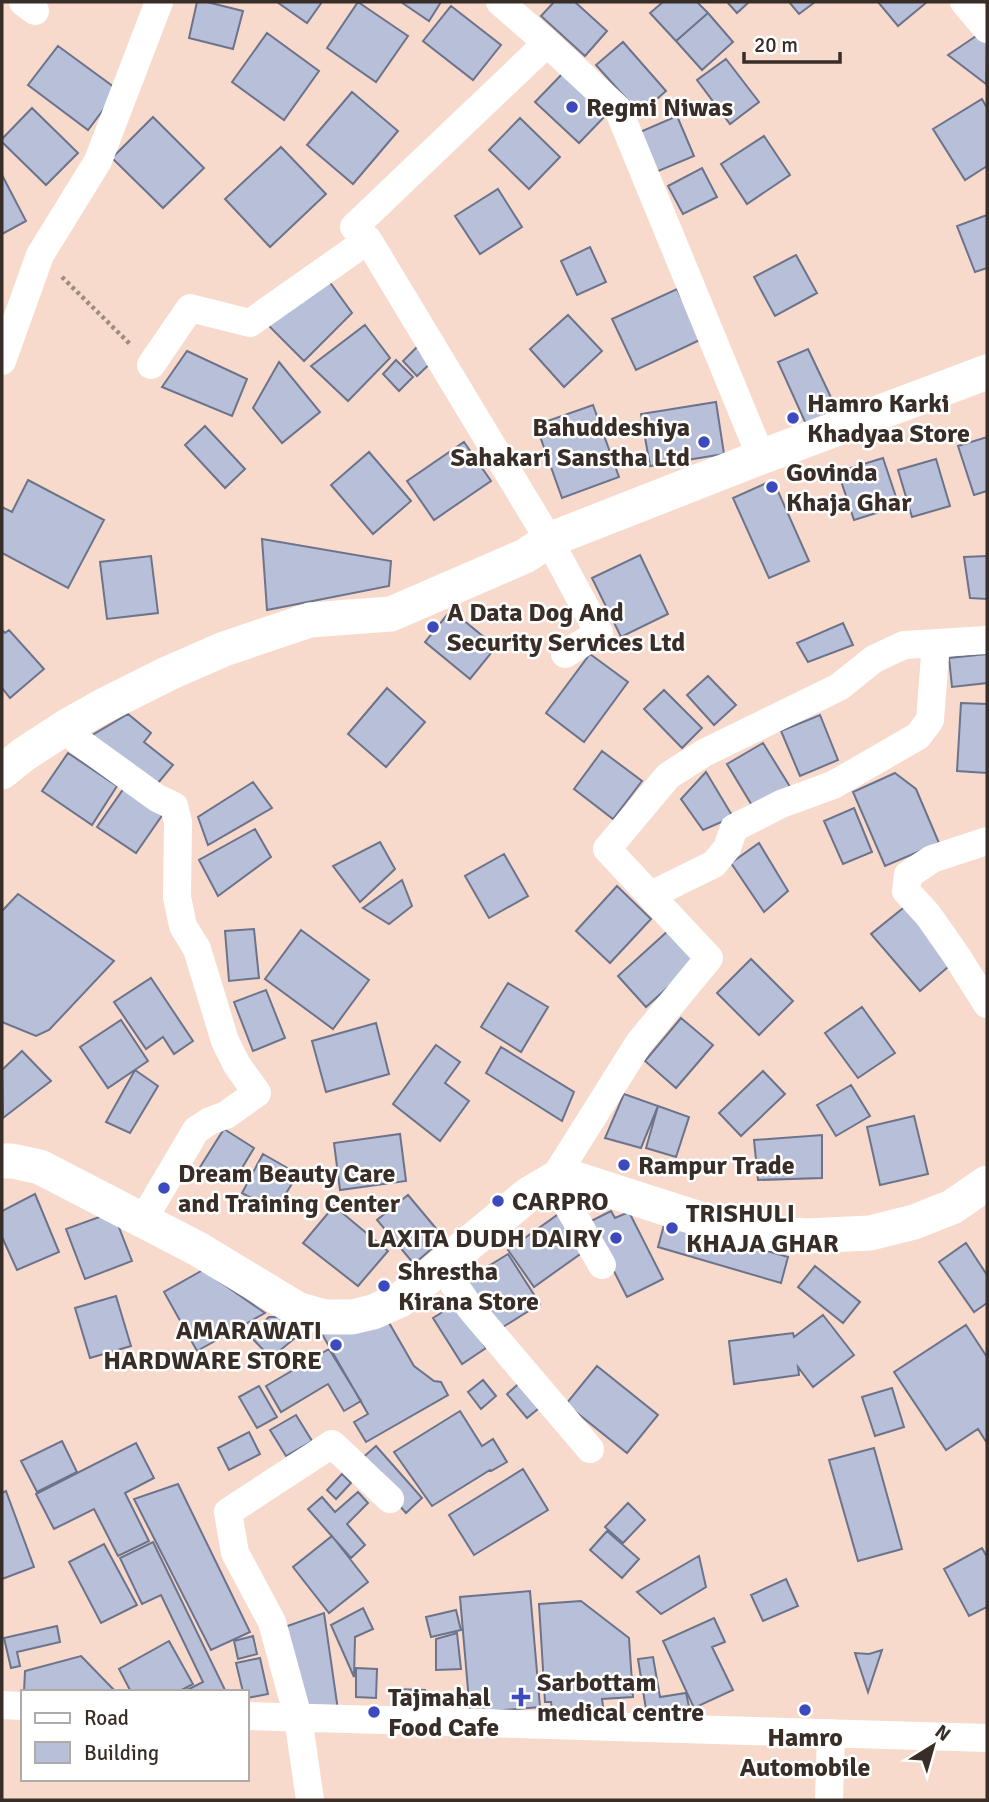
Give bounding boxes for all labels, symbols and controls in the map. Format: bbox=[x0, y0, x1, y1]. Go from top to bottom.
scale bar bbox=[744, 21, 840, 65]
text: 20 m bbox=[754, 32, 798, 58]
place label: Regmi Niwas bbox=[586, 92, 733, 124]
marker: Regmi Niwas bbox=[564, 99, 580, 115]
place label: Hamro Karki Khadyaa Store bbox=[807, 388, 970, 450]
marker: Hamro Karki Khadyaa Store bbox=[785, 410, 801, 426]
place label: Bahuddeshiya Sahakari Sanstha Ltd bbox=[450, 412, 690, 474]
marker: Bahuddeshiya Sahakari Sanstha Ltd bbox=[696, 434, 712, 450]
place label: Govinda Khaja Ghar bbox=[786, 457, 912, 519]
marker: Govinda Khaja Ghar bbox=[764, 479, 780, 495]
place label: A Data Dog And Security Services Ltd bbox=[447, 597, 685, 659]
marker: A Data Dog And Security Services Ltd bbox=[425, 619, 441, 635]
place label: Rampur Trade bbox=[638, 1150, 795, 1182]
marker: Rampur Trade bbox=[616, 1157, 632, 1173]
place label: Dream Beauty Care and Training Center bbox=[178, 1158, 401, 1220]
marker: Dream Beauty Care and Training Center bbox=[156, 1180, 172, 1196]
place label: CARPRO bbox=[512, 1186, 609, 1218]
marker: CARPRO bbox=[490, 1193, 506, 1209]
place label: TRISHULI KHAJA GHAR bbox=[686, 1198, 839, 1260]
marker: TRISHULI KHAJA GHAR bbox=[664, 1220, 680, 1236]
place label: LAXITA DUDH DAIRY bbox=[367, 1223, 603, 1255]
marker: LAXITA DUDH DAIRY bbox=[608, 1230, 624, 1246]
place label: Shrestha Kirana Store bbox=[398, 1256, 539, 1318]
marker: Shrestha Kirana Store bbox=[376, 1278, 392, 1294]
place label: AMARAWATI HARDWARE STORE bbox=[103, 1315, 322, 1377]
marker: AMARAWATI HARDWARE STORE bbox=[328, 1337, 344, 1353]
place label: Sarbottam medical centre bbox=[537, 1667, 704, 1729]
place label: Tajmahal Food Cafe bbox=[388, 1682, 499, 1744]
marker: Sarbottam medical centre bbox=[511, 1687, 531, 1707]
legend bbox=[21, 1690, 248, 1781]
marker: Hamro Automobile bbox=[797, 1702, 813, 1718]
marker: Tajmahal Food Cafe bbox=[366, 1704, 382, 1720]
text: Road bbox=[84, 1705, 129, 1731]
north arrow bbox=[898, 1711, 968, 1781]
text: N bbox=[930, 1720, 955, 1747]
place label: Hamro Automobile bbox=[740, 1722, 870, 1784]
text: Building bbox=[84, 1740, 159, 1766]

